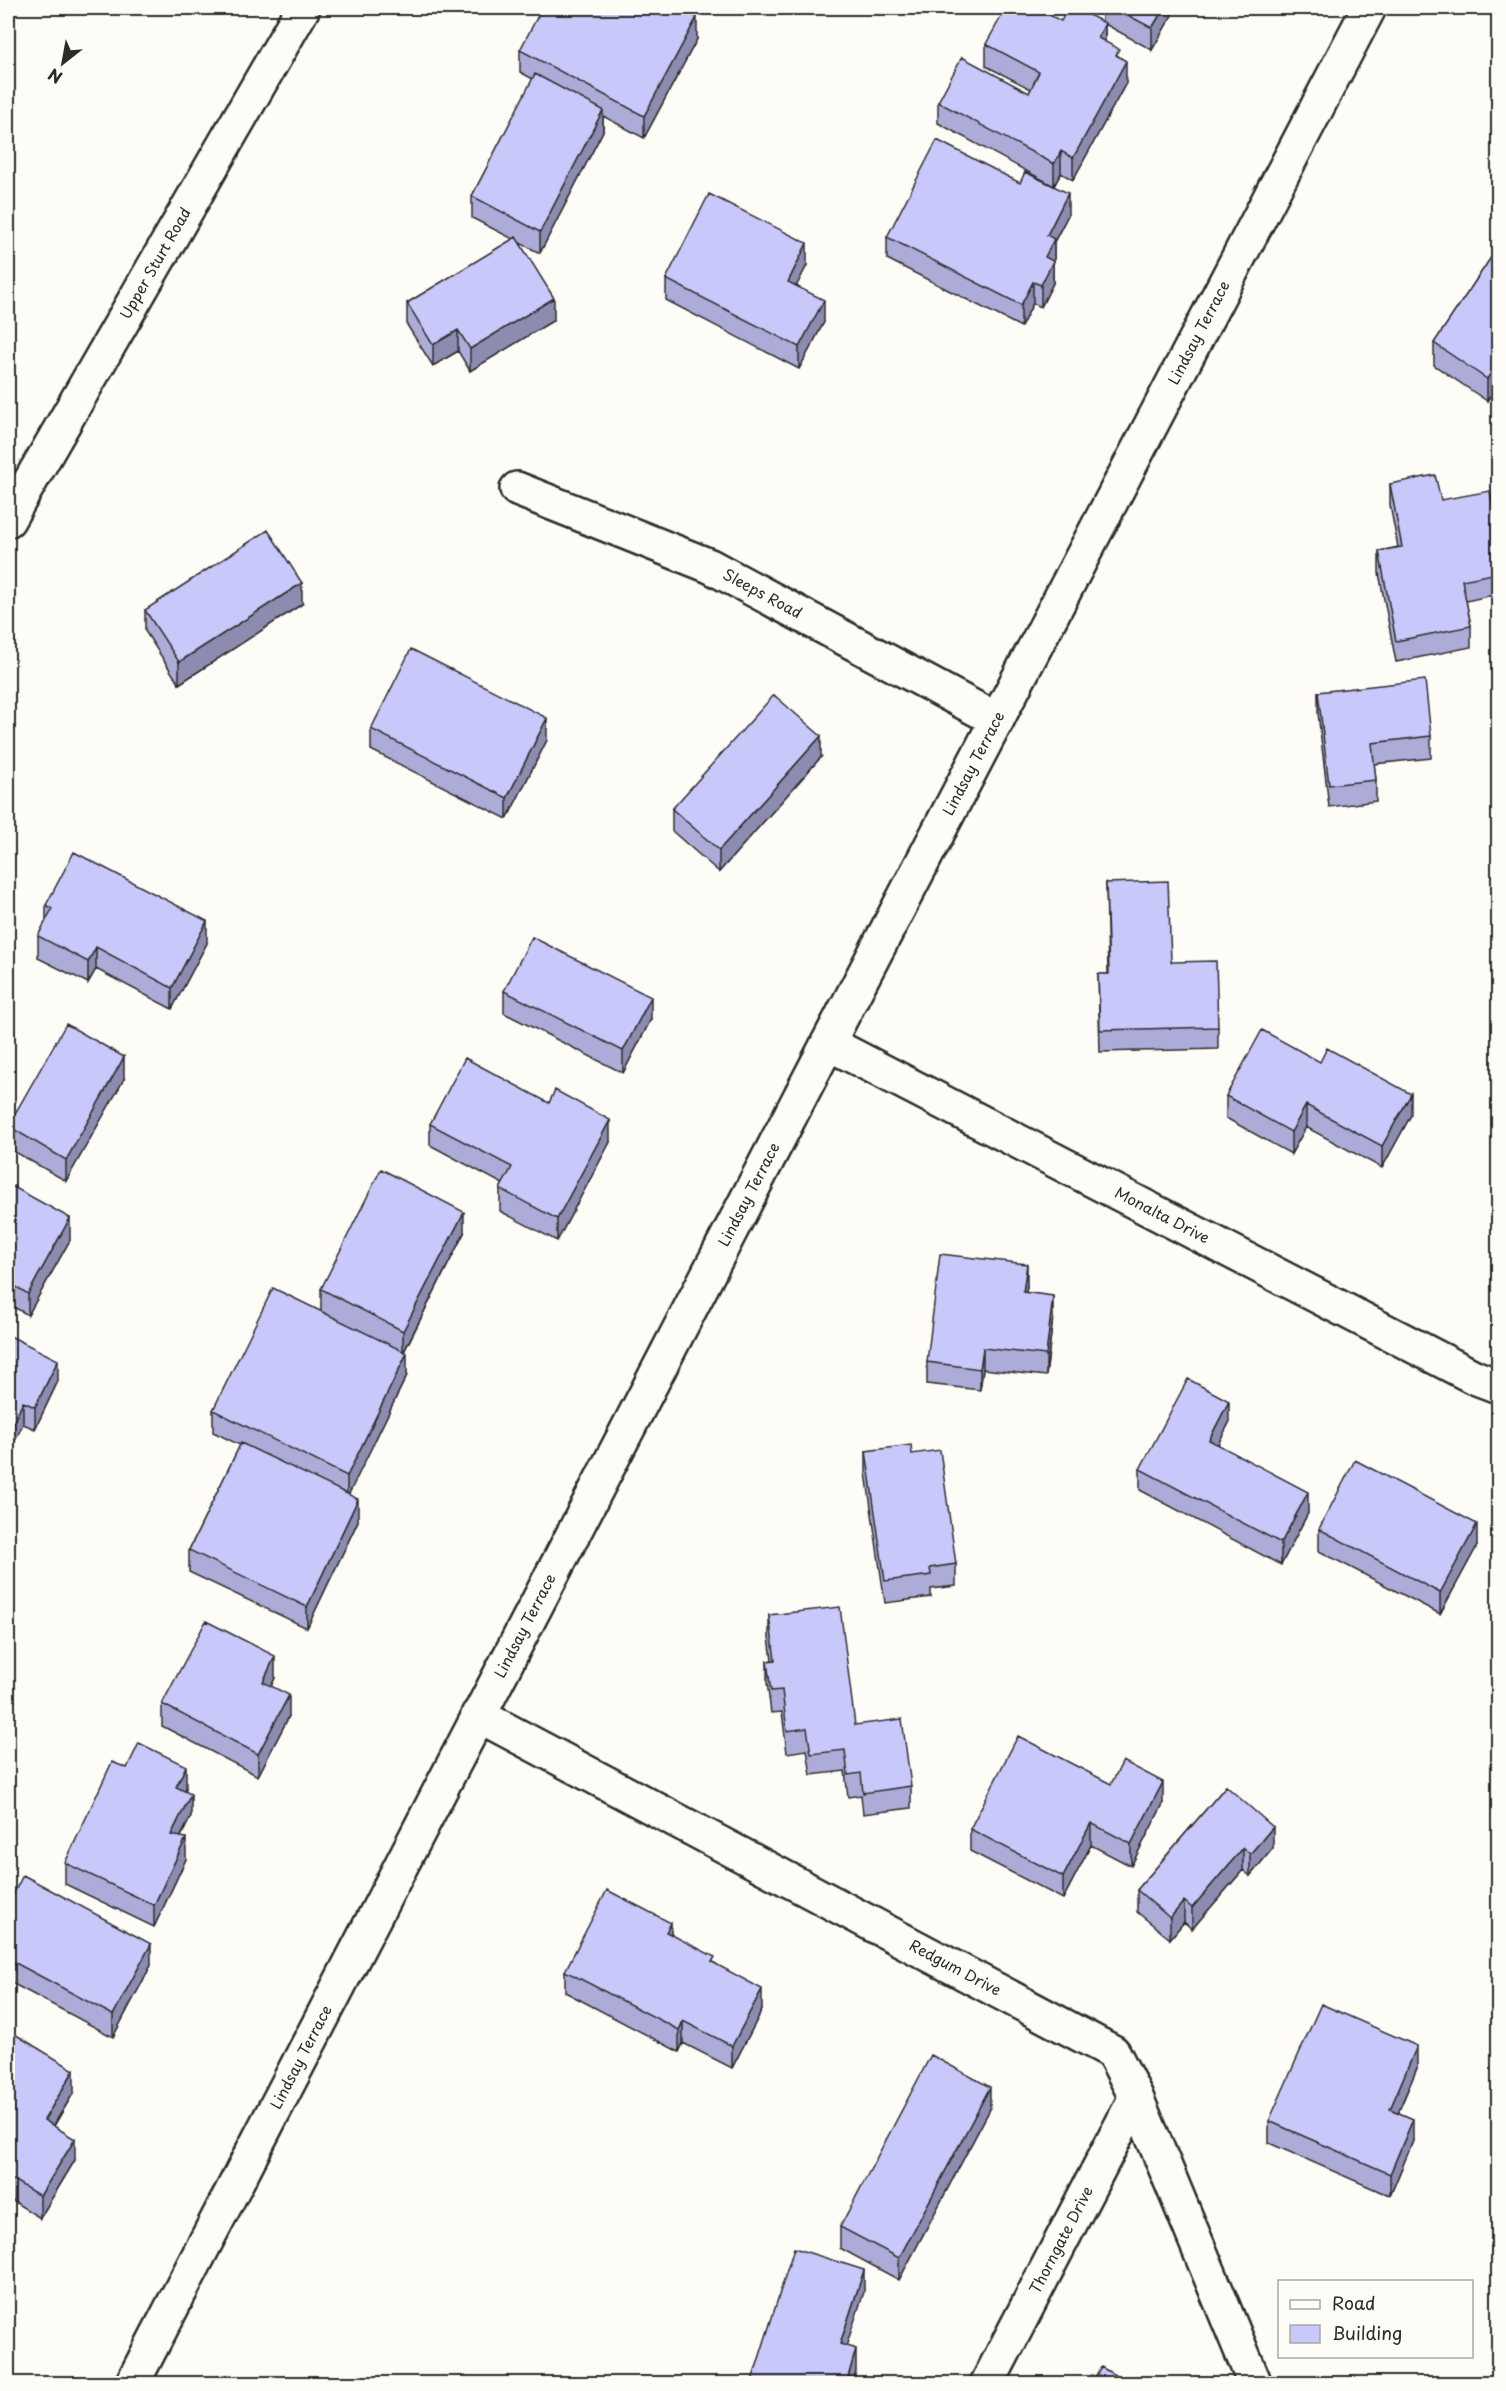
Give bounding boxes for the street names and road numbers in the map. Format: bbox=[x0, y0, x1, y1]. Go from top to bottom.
street label: Upper Sturt Road bbox=[113, 203, 196, 323]
street label: Lindsay Terrace bbox=[1161, 276, 1235, 388]
street label: Sleeps Road bbox=[719, 562, 807, 623]
street label: Lindsay Terrace bbox=[936, 707, 1009, 819]
street label: Lindsay Terrace bbox=[711, 1138, 785, 1250]
street label: Monalta Drive bbox=[1111, 1180, 1214, 1248]
street label: Lindsay Terrace bbox=[487, 1569, 561, 1681]
street label: Redgum Drive bbox=[906, 1933, 1006, 2001]
street label: Lindsay Terrace bbox=[264, 2000, 337, 2113]
street label: Thorngate Drive bbox=[1023, 2182, 1098, 2298]

